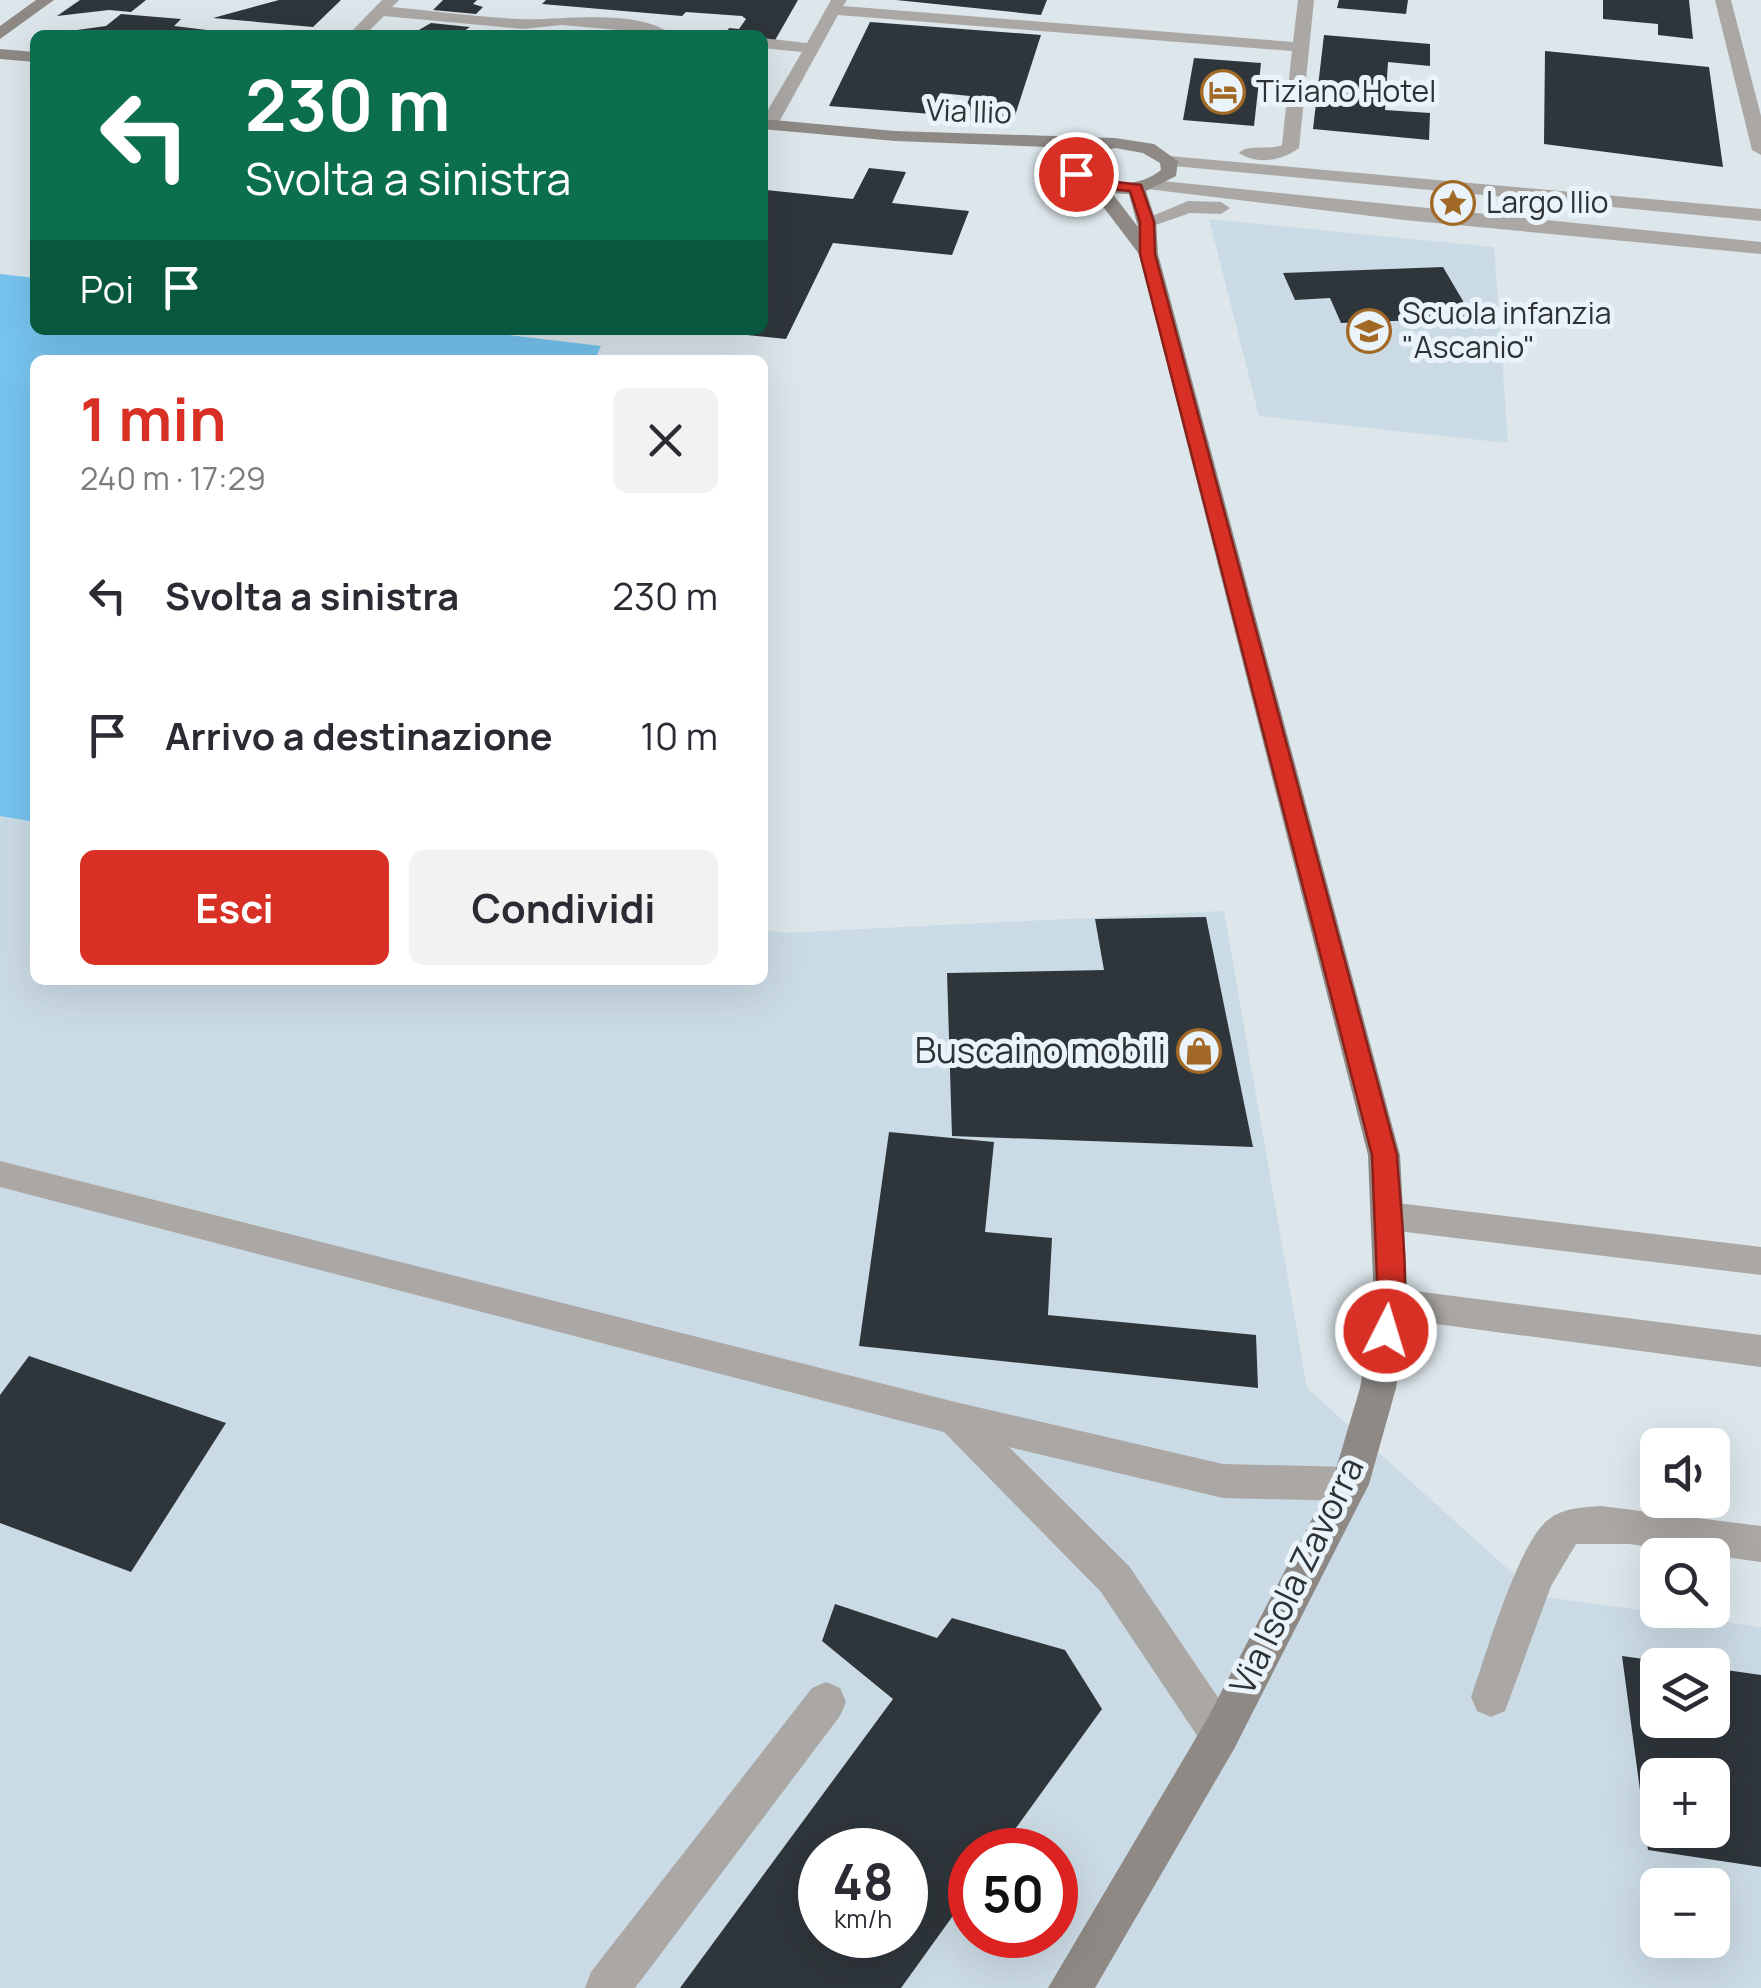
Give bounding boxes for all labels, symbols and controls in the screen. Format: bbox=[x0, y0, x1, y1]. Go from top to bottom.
text: 230 m bbox=[245, 56, 450, 152]
hotel icon: Tiziano Hotel bbox=[1200, 69, 1246, 115]
icon: left bbox=[80, 70, 210, 200]
place label: Tiziano Hotel bbox=[1256, 70, 1436, 111]
street label: Via Ilio bbox=[925, 89, 1013, 132]
pin bbox=[1034, 132, 1119, 217]
text: Svolta a sinistra bbox=[245, 147, 571, 209]
icon: arrive bbox=[1049, 147, 1104, 202]
place icon: Largo Ilio bbox=[1430, 180, 1476, 226]
place label: Largo Ilio bbox=[1486, 181, 1608, 222]
icon: arrive bbox=[154, 260, 209, 315]
text: Poi bbox=[80, 262, 134, 314]
place label: Scuola infanzia "Ascanio" bbox=[1402, 292, 1611, 367]
school or university icon: Scuola infanzia "Ascanio" bbox=[1346, 308, 1392, 354]
text: 1 min bbox=[80, 377, 227, 459]
button: close bbox=[613, 388, 718, 493]
text: 240 m · 17:29 bbox=[80, 456, 266, 500]
icon: left bbox=[80, 568, 135, 623]
text: Svolta a sinistra bbox=[165, 569, 459, 621]
text: 230 m bbox=[612, 569, 718, 621]
icon: arrive bbox=[80, 708, 135, 763]
text: Arrivo a destinazione bbox=[165, 709, 553, 761]
text: 10 m bbox=[640, 709, 718, 761]
button: Esci bbox=[80, 850, 389, 965]
button: Condividi bbox=[409, 850, 718, 965]
place label: Buscaino mobili bbox=[915, 1026, 1166, 1074]
shop icon: Buscaino mobili bbox=[1176, 1028, 1222, 1074]
position arrow bbox=[1334, 1279, 1438, 1383]
map controls bbox=[1640, 1428, 1730, 1958]
button: sound bbox=[1640, 1428, 1730, 1518]
street label: Via Isola Zavorra bbox=[1218, 1449, 1374, 1702]
button: search bbox=[1640, 1538, 1730, 1628]
button: layers bbox=[1640, 1648, 1730, 1738]
button: + bbox=[1640, 1758, 1730, 1848]
speed limit sign: 50 bbox=[948, 1828, 1078, 1958]
text: 48 bbox=[832, 1847, 894, 1915]
button: − bbox=[1640, 1868, 1730, 1958]
text: km/h bbox=[834, 1901, 892, 1936]

